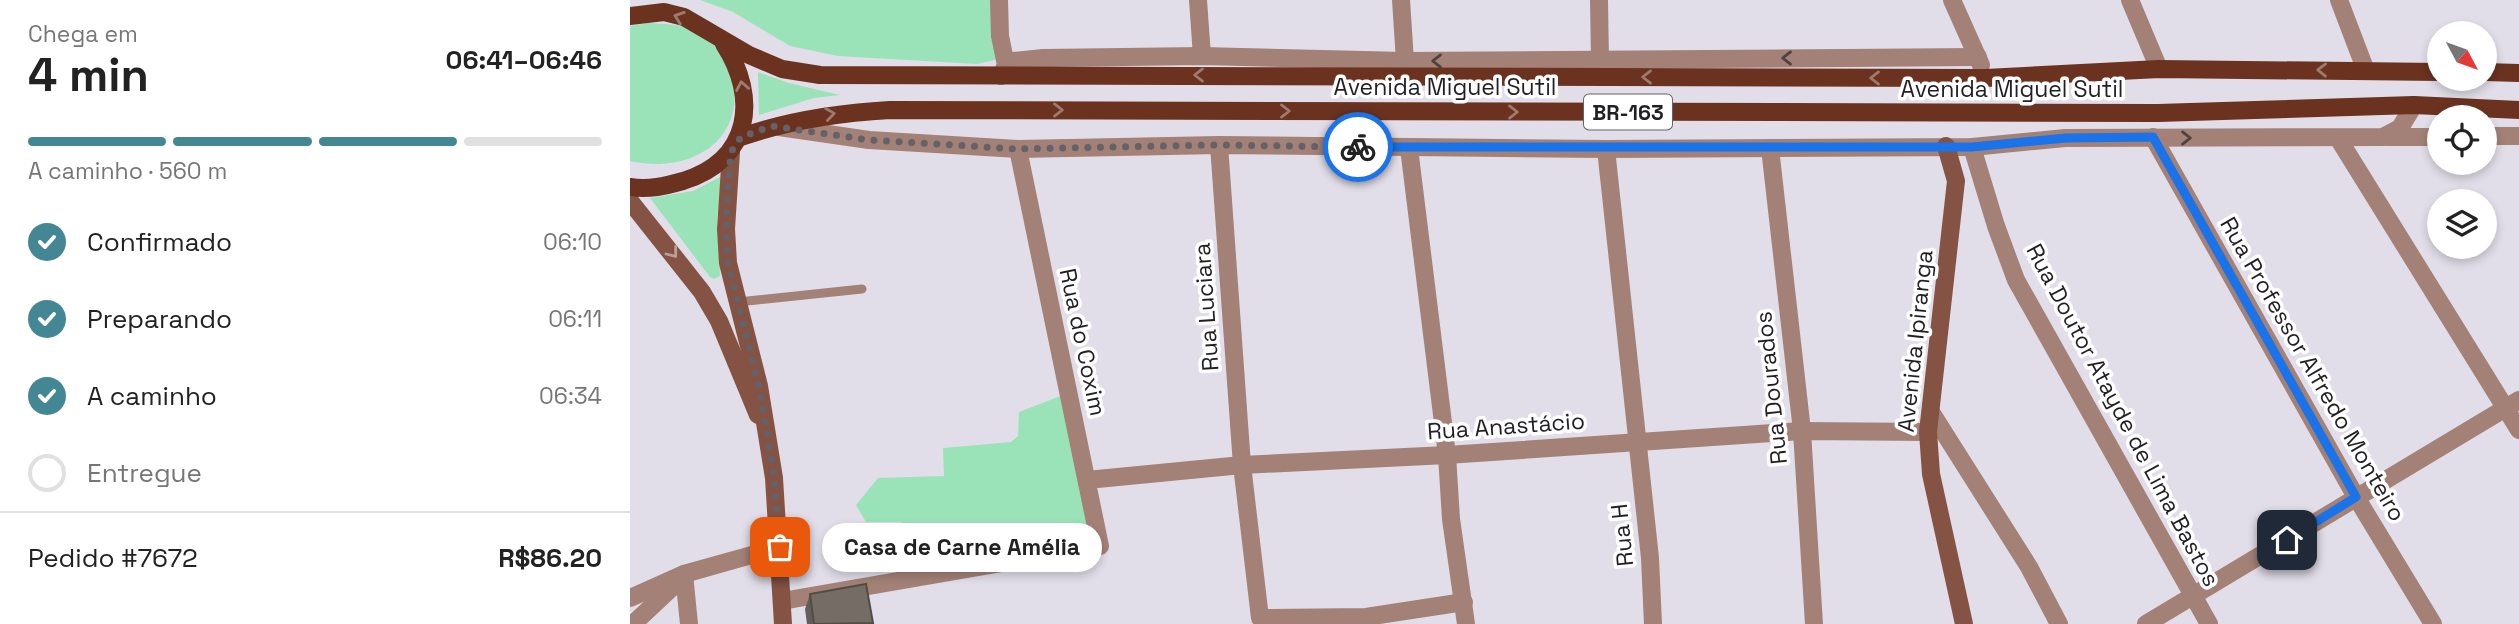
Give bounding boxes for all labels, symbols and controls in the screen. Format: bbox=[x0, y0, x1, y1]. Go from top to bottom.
one-way arrow bbox=[673, 11, 685, 25]
text: Chega em bbox=[28, 19, 138, 49]
north arrow bbox=[2427, 21, 2497, 91]
map controls bbox=[2427, 21, 2497, 259]
text: 06:41–06:46 bbox=[446, 43, 602, 77]
text: 4 min bbox=[28, 46, 149, 104]
one-way arrow bbox=[1781, 51, 1792, 66]
one-way arrow bbox=[1431, 53, 1442, 69]
one-way arrow bbox=[2317, 62, 2327, 78]
one-way arrow bbox=[1193, 67, 1204, 83]
one-way arrow bbox=[1641, 69, 1652, 85]
one-way arrow bbox=[1869, 70, 1879, 86]
street label: Avenida Miguel Sutil bbox=[1334, 72, 1556, 102]
street label: Avenida Miguel Sutil bbox=[1901, 74, 2123, 104]
one-way arrow bbox=[735, 81, 750, 92]
road number: BR-163 bbox=[1584, 94, 1672, 130]
one-way arrow bbox=[1053, 102, 1063, 118]
one-way arrow bbox=[1280, 103, 1291, 119]
one-way arrow bbox=[1508, 104, 1518, 120]
button: locate bbox=[2427, 105, 2497, 175]
one-way arrow bbox=[824, 107, 836, 122]
courier bbox=[1323, 112, 1393, 182]
icon: bike bbox=[1339, 128, 1377, 166]
one-way arrow bbox=[2181, 130, 2192, 145]
text: A caminho · 560 m bbox=[28, 156, 227, 186]
button: layers bbox=[2427, 189, 2497, 259]
street label: Rua Professor Alfredo Monteiro bbox=[2213, 211, 2413, 527]
icon: check bbox=[28, 223, 66, 261]
text: Confirmado bbox=[87, 225, 232, 259]
text: 06:10 bbox=[543, 227, 602, 257]
street label: Rua Doutor Atayde de Lima Bastos bbox=[2020, 238, 2226, 592]
street label: Rua Luciara bbox=[1187, 242, 1225, 372]
one-way arrow bbox=[665, 246, 678, 258]
street label: Avenida Ipiranga bbox=[1891, 248, 1939, 434]
street label: Rua do Coxim bbox=[1053, 266, 1113, 418]
icon: check bbox=[28, 300, 66, 338]
text: Preparando bbox=[87, 302, 232, 336]
text: 06:11 bbox=[548, 304, 602, 334]
street label: Rua Dourados bbox=[1748, 310, 1794, 466]
icon: check bbox=[28, 377, 66, 415]
text: A caminho bbox=[87, 379, 217, 413]
text: 06:34 bbox=[539, 381, 602, 411]
street label: Rua Anastácio bbox=[1426, 406, 1586, 446]
text: Entregue bbox=[87, 456, 202, 490]
street label: Rua H bbox=[1604, 502, 1640, 568]
pin bbox=[2257, 510, 2317, 570]
pin bbox=[750, 517, 810, 577]
icon: home bbox=[2268, 521, 2306, 559]
callout: Casa de Carne Amélia bbox=[822, 522, 1102, 572]
icon: bag bbox=[761, 528, 799, 566]
text: Casa de Carne Amélia bbox=[844, 532, 1080, 562]
text: Pedido #7672 bbox=[28, 541, 198, 575]
text: R$86.20 bbox=[498, 541, 602, 575]

